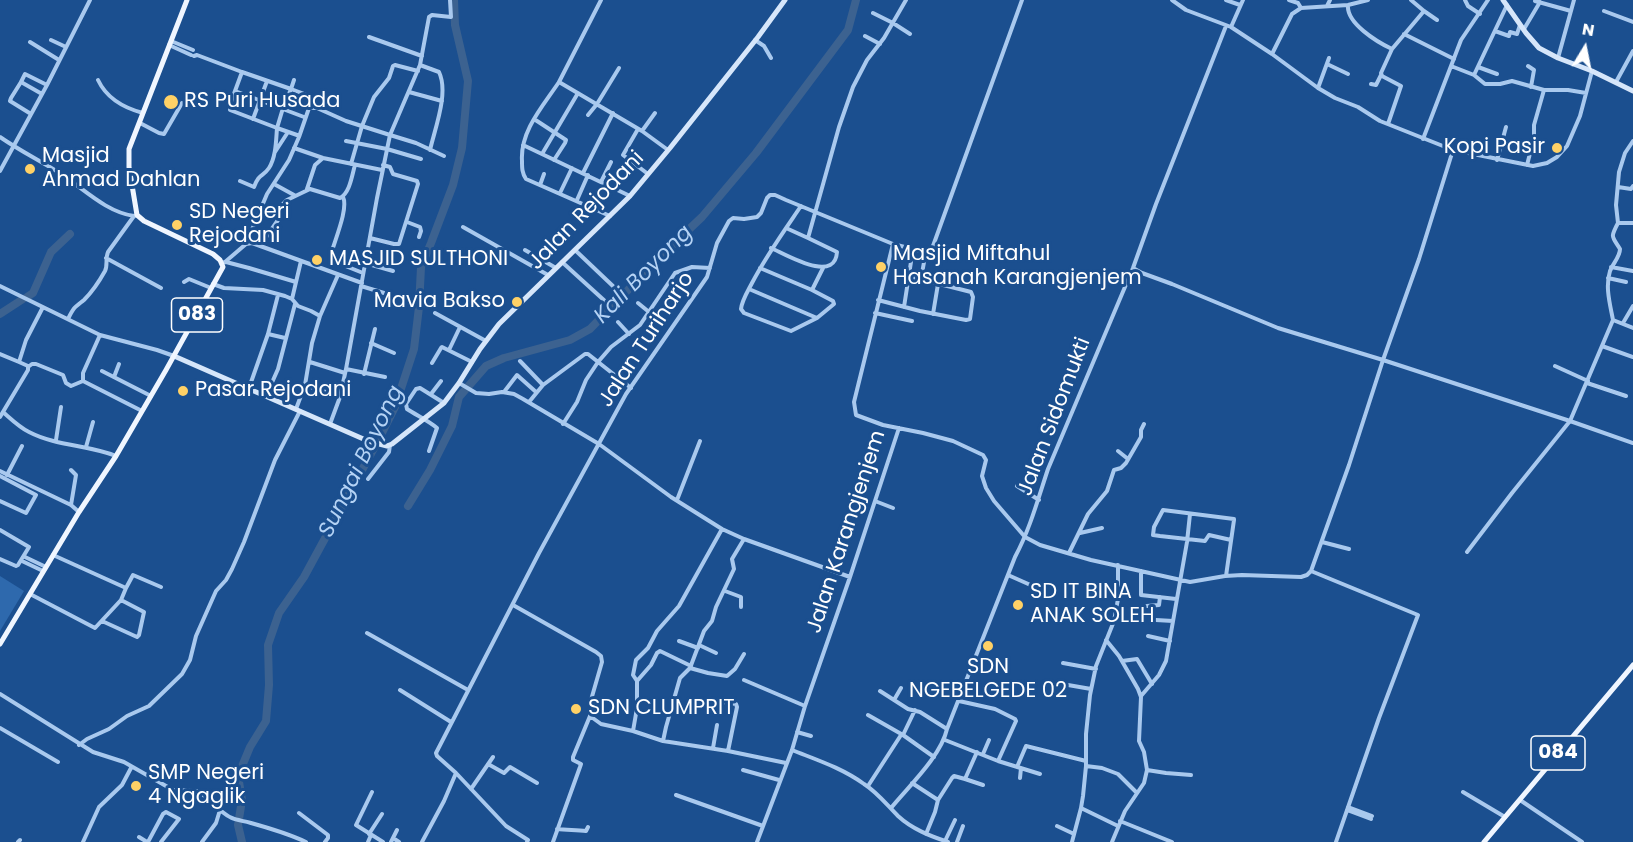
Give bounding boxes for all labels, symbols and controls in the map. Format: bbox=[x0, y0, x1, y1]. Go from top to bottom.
text: N bbox=[1580, 17, 1596, 42]
north arrow bbox=[1555, 18, 1615, 78]
place label: RS Puri Husada bbox=[184, 89, 340, 115]
marker: RS Puri Husada bbox=[162, 93, 180, 111]
place label: Kopi Pasir bbox=[1444, 135, 1545, 161]
marker: Kopi Pasir bbox=[1550, 141, 1564, 155]
place label: Masjid Ahmad Dahlan bbox=[42, 144, 201, 194]
street label: Jalan Rejodani bbox=[524, 146, 650, 276]
marker: Masjid Ahmad Dahlan bbox=[23, 162, 37, 176]
place label: SD Negeri Rejodani bbox=[189, 200, 290, 250]
marker: SD Negeri Rejodani bbox=[170, 218, 184, 232]
water label: Kali Boyong bbox=[589, 220, 699, 330]
place label: Masjid Miftahul Hasanah Karangjenjem bbox=[893, 242, 1142, 292]
place label: MASJID SULTHONI bbox=[329, 247, 508, 273]
marker: MASJID SULTHONI bbox=[310, 253, 324, 267]
marker: Masjid Miftahul Hasanah Karangjenjem bbox=[874, 260, 888, 274]
street label: Jalan Turiharjo bbox=[594, 268, 700, 412]
place label: Mavia Bakso bbox=[374, 289, 505, 315]
marker: Mavia Bakso bbox=[510, 295, 524, 309]
road number: 083 bbox=[172, 298, 222, 332]
street label: Jalan Sidomukti bbox=[1013, 334, 1097, 500]
place label: Pasar Rejodani bbox=[195, 378, 351, 404]
water label: Sungai Boyong bbox=[314, 382, 410, 542]
marker: Pasar Rejodani bbox=[176, 384, 190, 398]
street label: Jalan Karangjenjem bbox=[802, 427, 892, 637]
place label: SD IT BINA ANAK SOLEH bbox=[1030, 580, 1154, 630]
marker: SD IT BINA ANAK SOLEH bbox=[1011, 598, 1025, 612]
marker: SDN NGEBELGEDE 02 bbox=[981, 639, 995, 653]
place label: SDN NGEBELGEDE 02 bbox=[909, 655, 1067, 705]
place label: SDN CLUMPRIT bbox=[588, 696, 735, 722]
marker: SDN CLUMPRIT bbox=[569, 702, 583, 716]
road number: 084 bbox=[1531, 736, 1585, 770]
place label: SMP Negeri 4 Ngaglik bbox=[148, 761, 264, 811]
marker: SMP Negeri 4 Ngaglik bbox=[129, 779, 143, 793]

